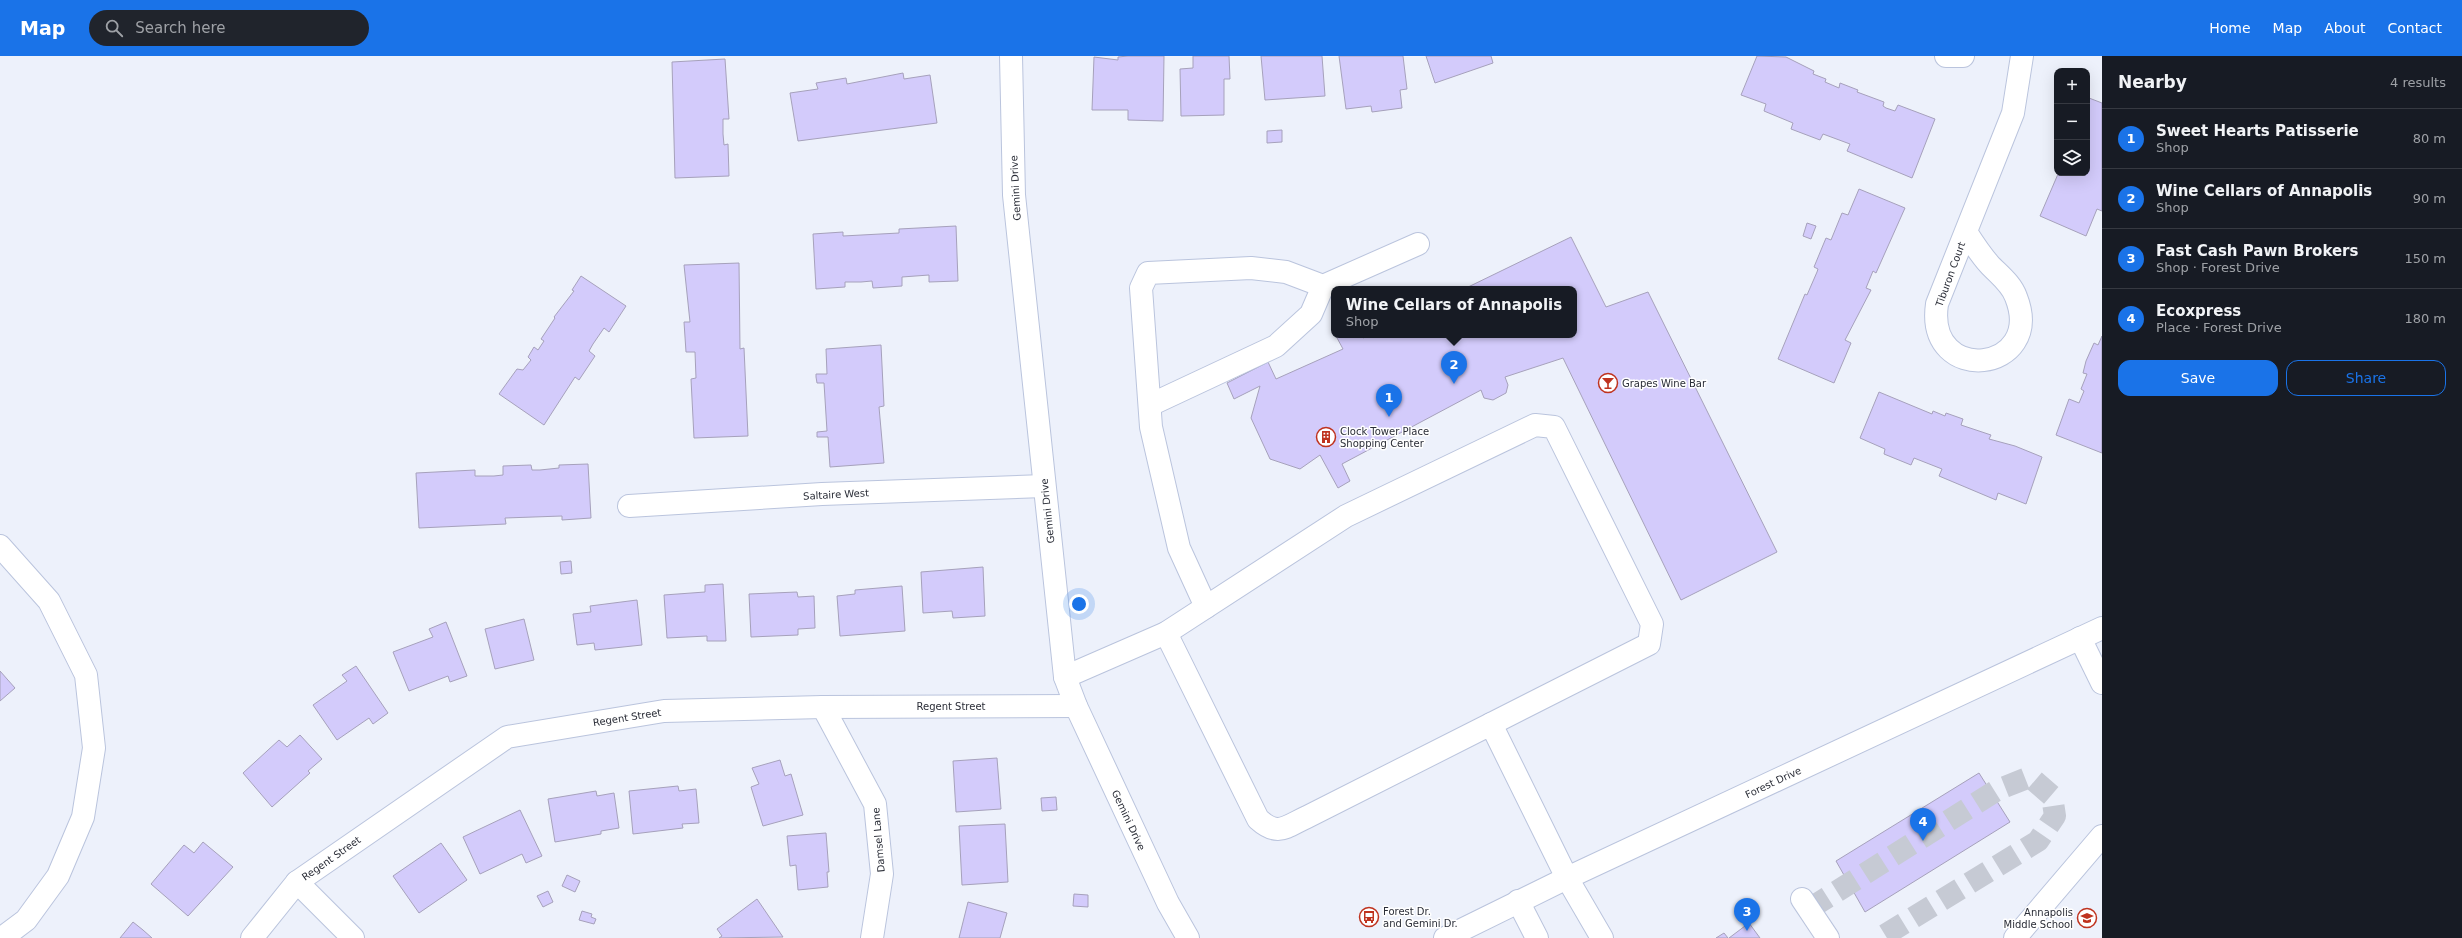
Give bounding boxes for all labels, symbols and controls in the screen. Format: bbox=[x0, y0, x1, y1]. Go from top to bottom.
search box bbox=[89, 10, 369, 46]
text: Map bbox=[20, 17, 65, 39]
icon: search bbox=[103, 17, 125, 39]
text: Search here bbox=[135, 19, 225, 37]
text: Home bbox=[2209, 20, 2251, 36]
text: Map bbox=[2273, 20, 2302, 36]
text: About bbox=[2324, 20, 2366, 36]
text: Contact bbox=[2388, 20, 2442, 36]
map controls bbox=[2054, 68, 2090, 176]
button: + bbox=[2054, 68, 2090, 104]
text: Nearby bbox=[2118, 72, 2187, 92]
text: 4 results bbox=[2390, 75, 2446, 90]
button: − bbox=[2054, 104, 2090, 140]
text: Sweet Hearts Patisserie bbox=[2156, 122, 2359, 140]
text: 1 bbox=[2126, 131, 2136, 146]
text: 80 m bbox=[2413, 131, 2446, 146]
button: layers bbox=[2054, 140, 2090, 176]
text: Shop bbox=[2156, 140, 2189, 155]
street label: Gemini Drive bbox=[1008, 155, 1023, 221]
text: Wine Cellars of Annapolis bbox=[2156, 182, 2372, 200]
text: 2 bbox=[2126, 191, 2136, 206]
text: 90 m bbox=[2413, 191, 2446, 206]
text: Shop bbox=[2156, 200, 2189, 215]
street label: Tiburon Court bbox=[1933, 240, 1967, 309]
text: Fast Cash Pawn Brokers bbox=[2156, 242, 2358, 260]
text: 3 bbox=[2126, 251, 2136, 266]
text: 150 m bbox=[2404, 251, 2446, 266]
text: Shop · Forest Drive bbox=[2156, 260, 2280, 275]
popup bbox=[1331, 286, 1577, 338]
text: Wine Cellars of Annapolis bbox=[1346, 296, 1562, 314]
text: Ecoxpress bbox=[2156, 302, 2241, 320]
text: 4 bbox=[2126, 311, 2136, 326]
text: 180 m bbox=[2404, 311, 2446, 326]
text: Shop bbox=[1346, 314, 1379, 329]
text: Place · Forest Drive bbox=[2156, 320, 2282, 335]
pin: 2 bbox=[1441, 351, 1467, 384]
button: Save bbox=[2118, 360, 2278, 396]
button: Share bbox=[2286, 360, 2446, 396]
bar icon: Grapes Wine Bar bbox=[1597, 372, 1619, 394]
place label: Grapes Wine Bar bbox=[1622, 378, 1707, 389]
pin: 1 bbox=[1376, 384, 1402, 417]
building icon: Clock Tower Place Shopping Center bbox=[1315, 426, 1337, 448]
place label: Clock Tower Place Shopping Center bbox=[1340, 426, 1429, 449]
street label: Gemini Drive bbox=[1039, 478, 1056, 544]
street label: Saltaire West bbox=[803, 487, 869, 502]
your location bbox=[1069, 594, 1089, 614]
street label: Regent Street bbox=[917, 701, 986, 712]
street label: Regent Street bbox=[592, 707, 662, 728]
street label: Forest Drive bbox=[1743, 765, 1803, 800]
street label: Gemini Drive bbox=[1110, 788, 1147, 852]
street label: Damsel Lane bbox=[870, 807, 887, 873]
pin: 4 bbox=[1910, 808, 1936, 841]
street label: Regent Street bbox=[300, 834, 363, 883]
pin: 3 bbox=[1734, 898, 1760, 931]
bus stop icon: Forest Dr. and Gemini Dr. bbox=[1358, 906, 1380, 928]
place label: Forest Dr. and Gemini Dr. bbox=[1383, 906, 1458, 929]
place label: Annapolis Middle School bbox=[2004, 907, 2073, 930]
school or university icon: Annapolis Middle School bbox=[2076, 907, 2098, 929]

